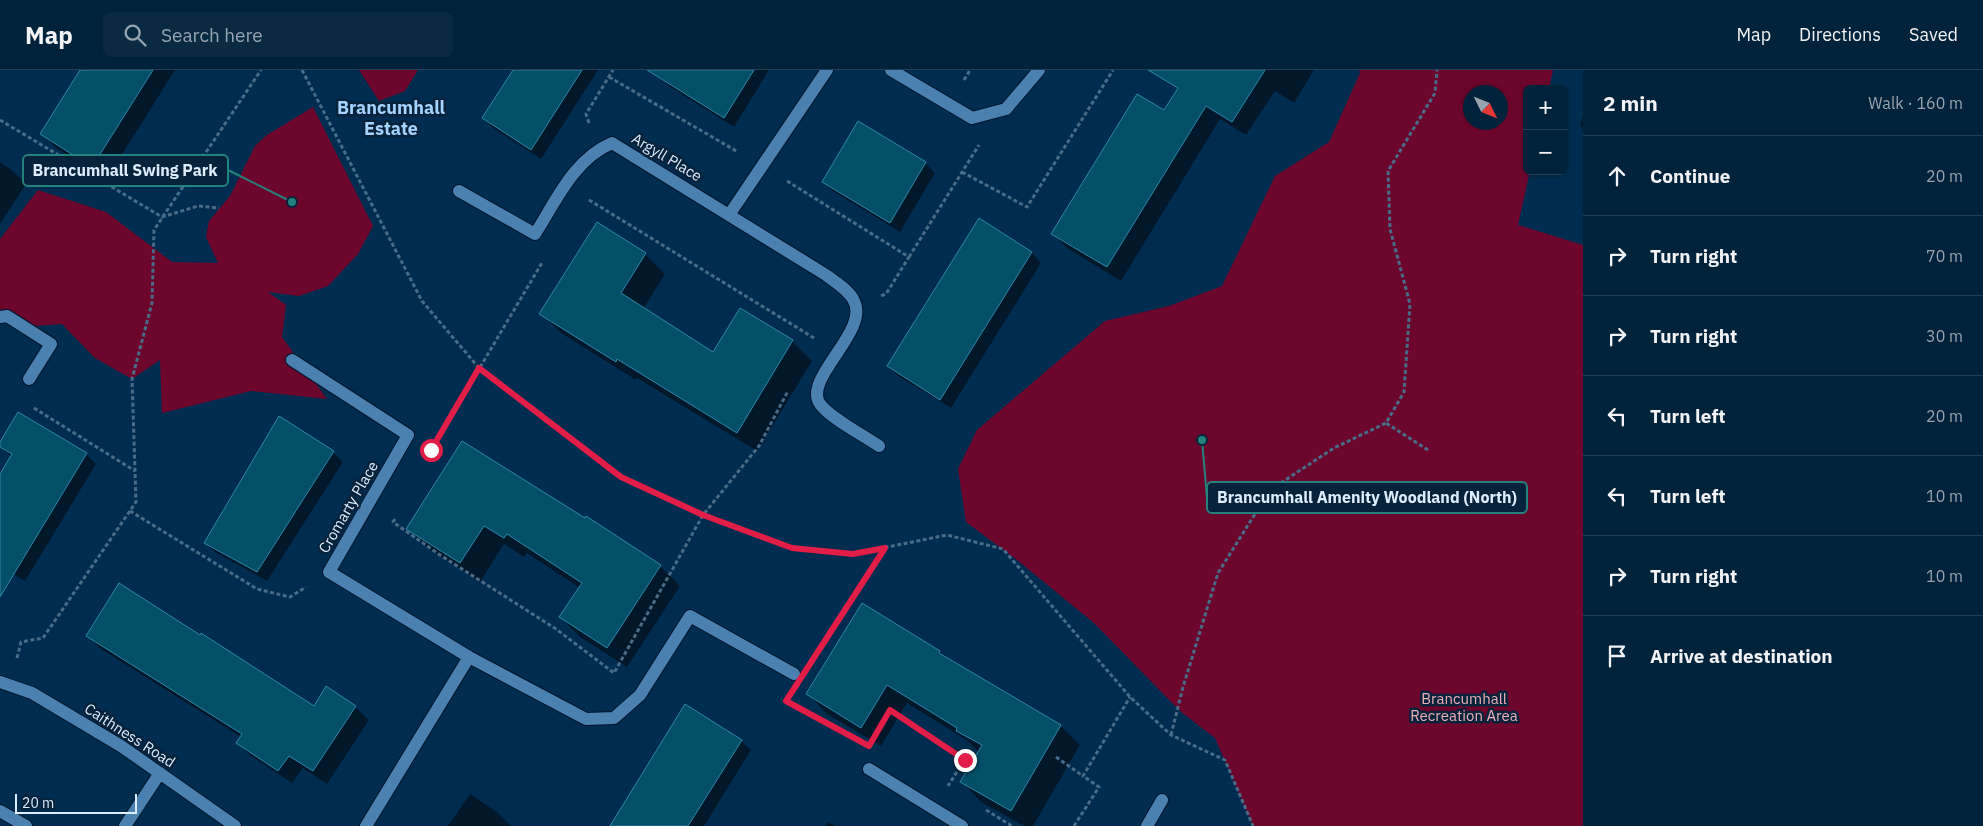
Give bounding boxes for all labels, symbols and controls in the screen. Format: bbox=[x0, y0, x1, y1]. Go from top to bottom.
search box bbox=[103, 12, 453, 57]
text: Map bbox=[25, 19, 73, 51]
icon: search bbox=[121, 21, 149, 49]
text: Search here bbox=[161, 23, 263, 47]
text: Map bbox=[1736, 23, 1771, 46]
text: Directions bbox=[1799, 23, 1881, 46]
text: Saved bbox=[1909, 23, 1958, 46]
north arrow bbox=[1463, 85, 1508, 130]
map controls bbox=[1523, 85, 1568, 175]
button: + bbox=[1523, 85, 1568, 130]
text: 2 min bbox=[1603, 89, 1658, 117]
text: Walk · 160 m bbox=[1868, 93, 1963, 113]
district label: Brancumhall Estate bbox=[337, 96, 445, 140]
street label: Argyll Place bbox=[628, 129, 706, 185]
button: − bbox=[1523, 130, 1568, 175]
callout: Brancumhall Swing Park bbox=[23, 155, 228, 186]
text: Brancumhall Swing Park bbox=[33, 160, 218, 180]
icon: ahead bbox=[1603, 162, 1631, 190]
text: Continue bbox=[1650, 164, 1730, 188]
text: 20 m bbox=[1926, 166, 1963, 186]
icon: right bbox=[1603, 242, 1631, 270]
text: Turn right bbox=[1650, 244, 1737, 268]
text: 70 m bbox=[1926, 246, 1963, 266]
icon: right bbox=[1603, 322, 1631, 350]
text: Turn right bbox=[1650, 324, 1737, 348]
text: 30 m bbox=[1926, 326, 1963, 346]
icon: left bbox=[1603, 402, 1631, 430]
text: Turn left bbox=[1650, 404, 1726, 428]
text: 20 m bbox=[1926, 406, 1963, 426]
route start bbox=[420, 439, 443, 462]
street label: Cromarty Place bbox=[314, 458, 382, 556]
callout: Brancumhall Amenity Woodland (North) bbox=[1207, 482, 1527, 513]
icon: left bbox=[1603, 482, 1631, 510]
text: Turn left bbox=[1650, 484, 1726, 508]
text: 10 m bbox=[1926, 486, 1963, 506]
text: Brancumhall Amenity Woodland (North) bbox=[1217, 487, 1517, 507]
icon: right bbox=[1603, 562, 1631, 590]
text: Turn right bbox=[1650, 564, 1737, 588]
text: 10 m bbox=[1926, 566, 1963, 586]
icon: arrive bbox=[1603, 642, 1631, 670]
text: Arrive at destination bbox=[1650, 644, 1833, 668]
park label: Brancumhall Recreation Area bbox=[1410, 689, 1518, 725]
street label: Caithness Road bbox=[81, 699, 179, 771]
route end bbox=[954, 749, 977, 772]
scale bar bbox=[15, 791, 138, 814]
text: 20 m bbox=[22, 794, 54, 812]

